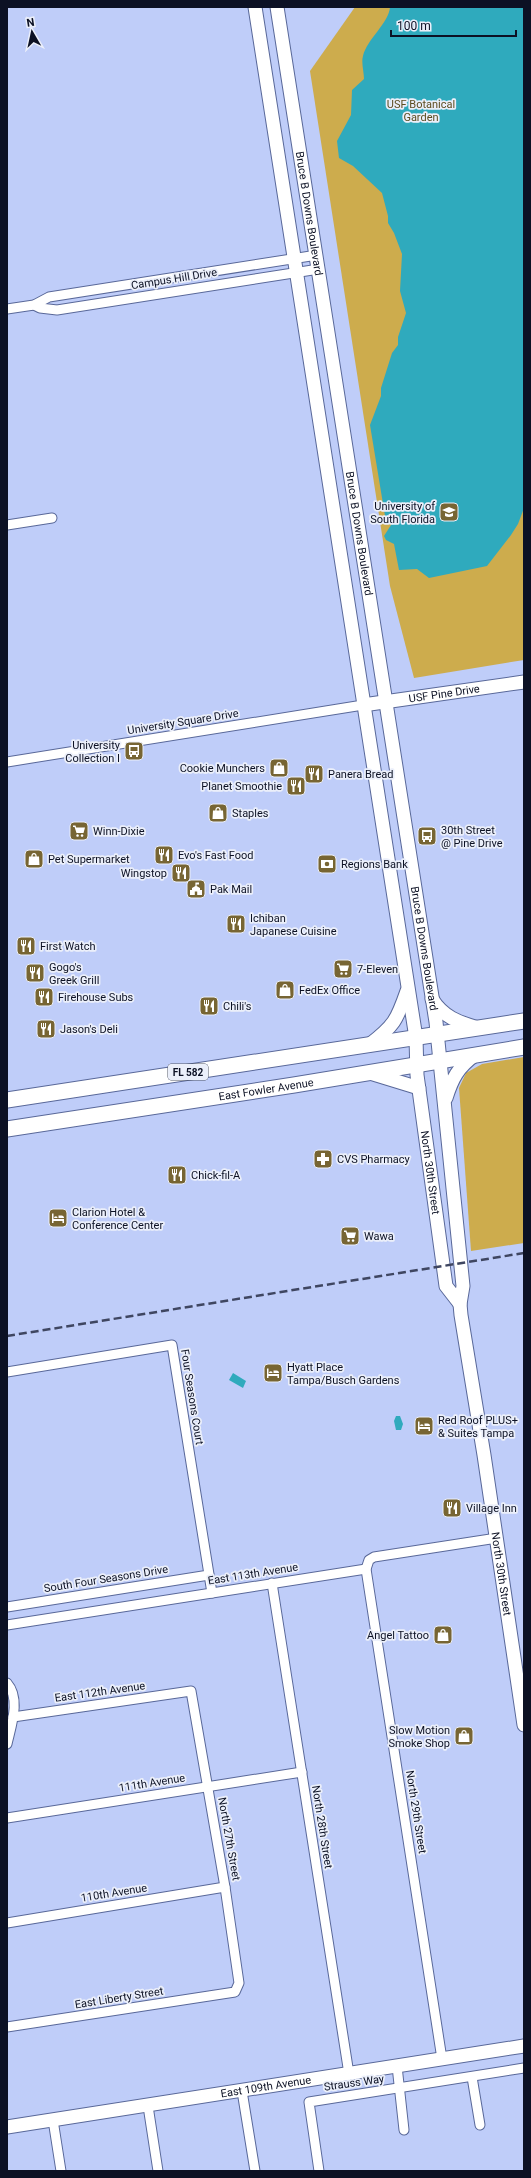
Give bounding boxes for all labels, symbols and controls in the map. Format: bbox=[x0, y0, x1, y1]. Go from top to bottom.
north arrow bbox=[12, 12, 52, 52]
scale bar bbox=[391, 12, 516, 38]
text: N bbox=[26, 16, 36, 30]
text: 100 m bbox=[397, 19, 431, 33]
park label: USF Botanical Garden bbox=[387, 98, 455, 124]
street label: Bruce B Downs Boulevard bbox=[293, 150, 325, 277]
street label: Campus Hill Drive bbox=[130, 266, 218, 292]
street label: Bruce B Downs Boulevard bbox=[343, 471, 376, 597]
place label: University of South Florida bbox=[370, 500, 435, 526]
school or university icon: University of South Florida bbox=[438, 501, 460, 523]
street label: USF Pine Drive bbox=[408, 682, 481, 705]
street label: University Square Drive bbox=[127, 707, 240, 737]
place label: University Collection I bbox=[65, 739, 121, 765]
bus stop icon: University Collection I bbox=[123, 740, 145, 762]
shop icon: Cookie Munchers bbox=[268, 757, 290, 779]
place label: Cookie Munchers bbox=[180, 762, 265, 775]
restaurant icon: Panera Bread bbox=[303, 763, 325, 785]
place label: Panera Bread bbox=[328, 768, 394, 781]
restaurant icon: Planet Smoothie bbox=[285, 775, 307, 797]
place label: Planet Smoothie bbox=[201, 780, 282, 793]
shop icon: Staples bbox=[207, 802, 229, 824]
place label: Staples bbox=[232, 807, 269, 820]
supermarket icon: Winn-Dixie bbox=[68, 820, 90, 842]
place label: 30th Street @ Pine Drive bbox=[441, 824, 503, 850]
place label: Winn-Dixie bbox=[93, 825, 145, 838]
bus stop icon: 30th Street @ Pine Drive bbox=[416, 825, 438, 847]
restaurant icon: Evo's Fast Food bbox=[153, 844, 175, 866]
shop icon: Pet Supermarket bbox=[23, 848, 45, 870]
place label: Evo's Fast Food bbox=[178, 849, 253, 862]
place label: Pet Supermarket bbox=[48, 853, 130, 866]
bank icon: Regions Bank bbox=[316, 853, 338, 875]
place label: Regions Bank bbox=[341, 858, 408, 871]
restaurant icon: Wingstop bbox=[170, 862, 192, 884]
place label: Wingstop bbox=[121, 867, 167, 880]
public building icon: Pak Mail bbox=[185, 878, 207, 900]
place label: Pak Mail bbox=[210, 883, 252, 896]
street label: Bruce B Downs Boulevard bbox=[408, 885, 441, 1012]
place label: Ichiban Japanese Cuisine bbox=[250, 912, 337, 938]
restaurant icon: Ichiban Japanese Cuisine bbox=[225, 913, 247, 935]
restaurant icon: First Watch bbox=[15, 935, 37, 957]
place label: First Watch bbox=[40, 940, 95, 953]
supermarket icon: 7-Eleven bbox=[332, 958, 354, 980]
place label: Gogo's Greek Grill bbox=[49, 961, 99, 987]
restaurant icon: Gogo's Greek Grill bbox=[24, 962, 46, 984]
place label: 7-Eleven bbox=[357, 963, 398, 976]
shop icon: FedEx Office bbox=[274, 979, 296, 1001]
place label: FedEx Office bbox=[299, 984, 360, 997]
restaurant icon: Firehouse Subs bbox=[33, 986, 55, 1008]
place label: Firehouse Subs bbox=[58, 991, 134, 1004]
restaurant icon: Chili's bbox=[198, 995, 220, 1017]
place label: Chili's bbox=[223, 1000, 252, 1013]
restaurant icon: Jason's Deli bbox=[35, 1018, 57, 1040]
place label: Jason's Deli bbox=[60, 1023, 118, 1036]
road number: FL 582 bbox=[168, 1064, 208, 1080]
street label: East Fowler Avenue bbox=[218, 1075, 315, 1103]
street label: North 30th Street bbox=[418, 1130, 443, 1216]
pharmacy icon: CVS Pharmacy bbox=[312, 1148, 334, 1170]
place label: CVS Pharmacy bbox=[337, 1153, 411, 1166]
restaurant icon: Chick-fil-A bbox=[166, 1164, 188, 1186]
place label: Chick-fil-A bbox=[191, 1169, 241, 1182]
place label: Clarion Hotel & Conference Center bbox=[72, 1206, 163, 1232]
hotel icon: Clarion Hotel & Conference Center bbox=[47, 1207, 69, 1229]
supermarket icon: Wawa bbox=[339, 1225, 361, 1247]
place label: Wawa bbox=[364, 1230, 394, 1243]
street label: Four Seasons Court bbox=[178, 1348, 206, 1446]
place label: Hyatt Place Tampa/Busch Gardens bbox=[287, 1361, 400, 1387]
hotel icon: Hyatt Place Tampa/Busch Gardens bbox=[262, 1362, 284, 1384]
place label: Red Roof PLUS+ & Suites Tampa bbox=[438, 1414, 518, 1440]
hotel icon: Red Roof PLUS+ & Suites Tampa bbox=[413, 1415, 435, 1437]
restaurant icon: Village Inn bbox=[441, 1497, 463, 1519]
place label: Village Inn bbox=[466, 1502, 517, 1515]
street label: North 30th Street bbox=[489, 1531, 514, 1617]
street label: East 113th Avenue bbox=[207, 1560, 299, 1588]
street label: South Four Seasons Drive bbox=[43, 1563, 169, 1595]
shop icon: Angel Tattoo bbox=[432, 1624, 454, 1646]
place label: Angel Tattoo bbox=[367, 1629, 429, 1642]
street label: East 112th Avenue bbox=[54, 1679, 146, 1705]
place label: Slow Motion Smoke Shop bbox=[388, 1724, 450, 1750]
shop icon: Slow Motion Smoke Shop bbox=[453, 1725, 475, 1747]
street label: North 29th Street bbox=[403, 1769, 429, 1855]
street label: 111th Avenue bbox=[118, 1771, 186, 1795]
street label: North 28th Street bbox=[309, 1784, 335, 1870]
street label: North 27th Street bbox=[215, 1796, 243, 1882]
street label: 110th Avenue bbox=[80, 1881, 148, 1905]
street label: East Liberty Street bbox=[74, 1985, 165, 2011]
street label: Strauss Way bbox=[323, 2072, 386, 2094]
street label: East 109th Avenue bbox=[220, 2073, 312, 2100]

